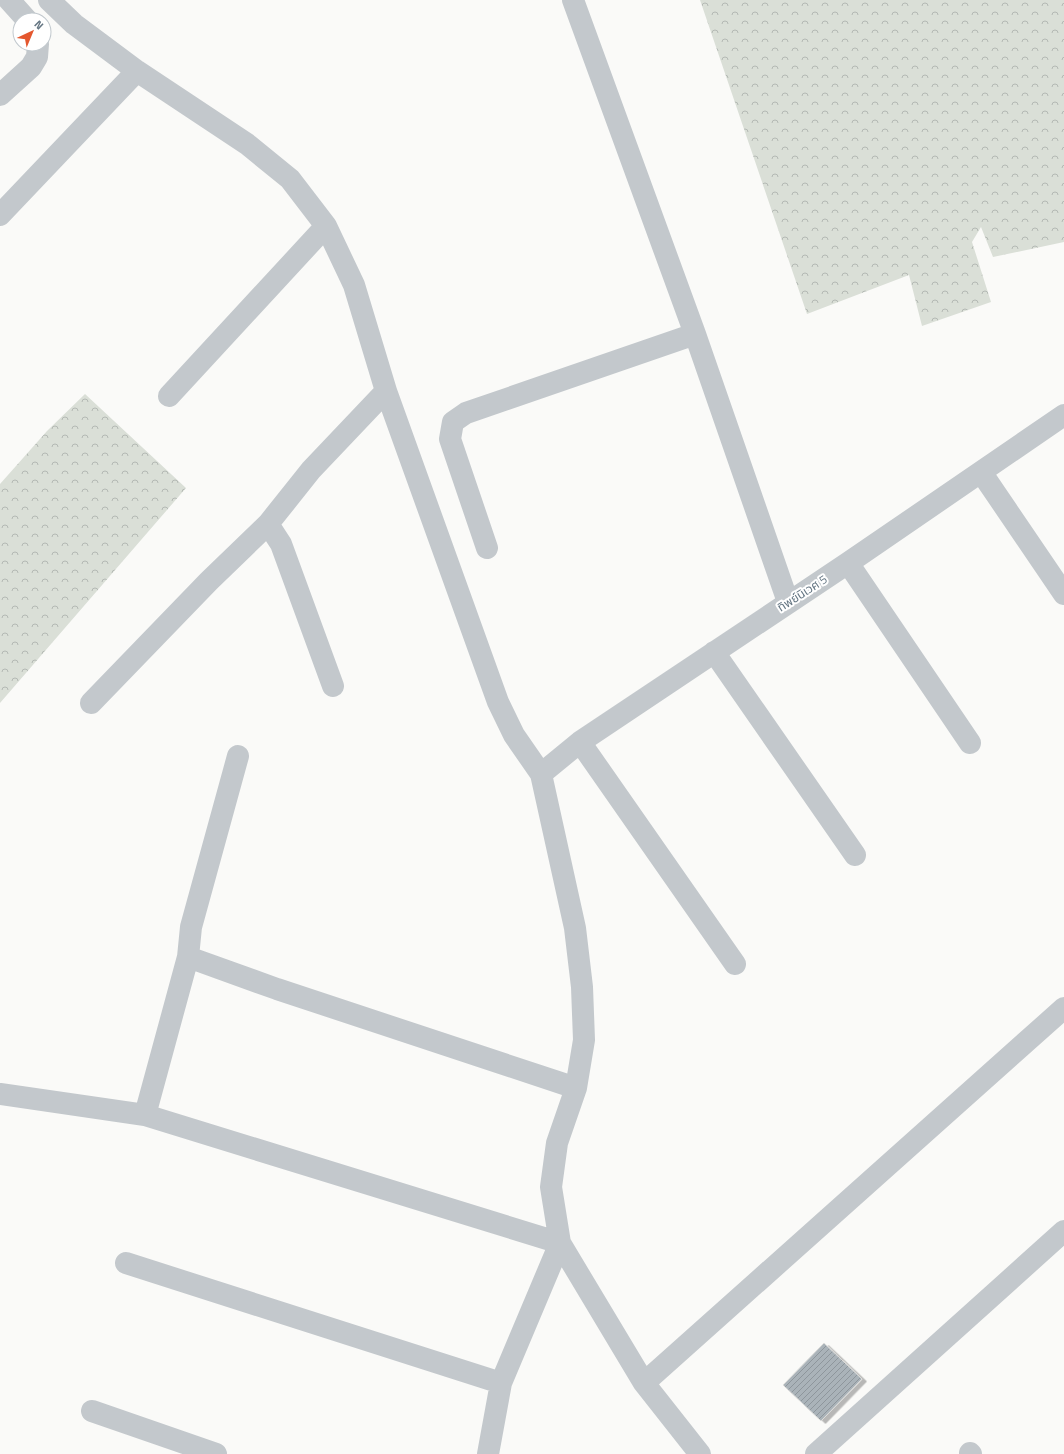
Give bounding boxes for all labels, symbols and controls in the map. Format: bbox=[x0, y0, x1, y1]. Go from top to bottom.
north arrow bbox=[12, 12, 52, 52]
text: N bbox=[31, 16, 47, 33]
street label: ทิพย์นิเวศ 5 bbox=[773, 570, 831, 616]

